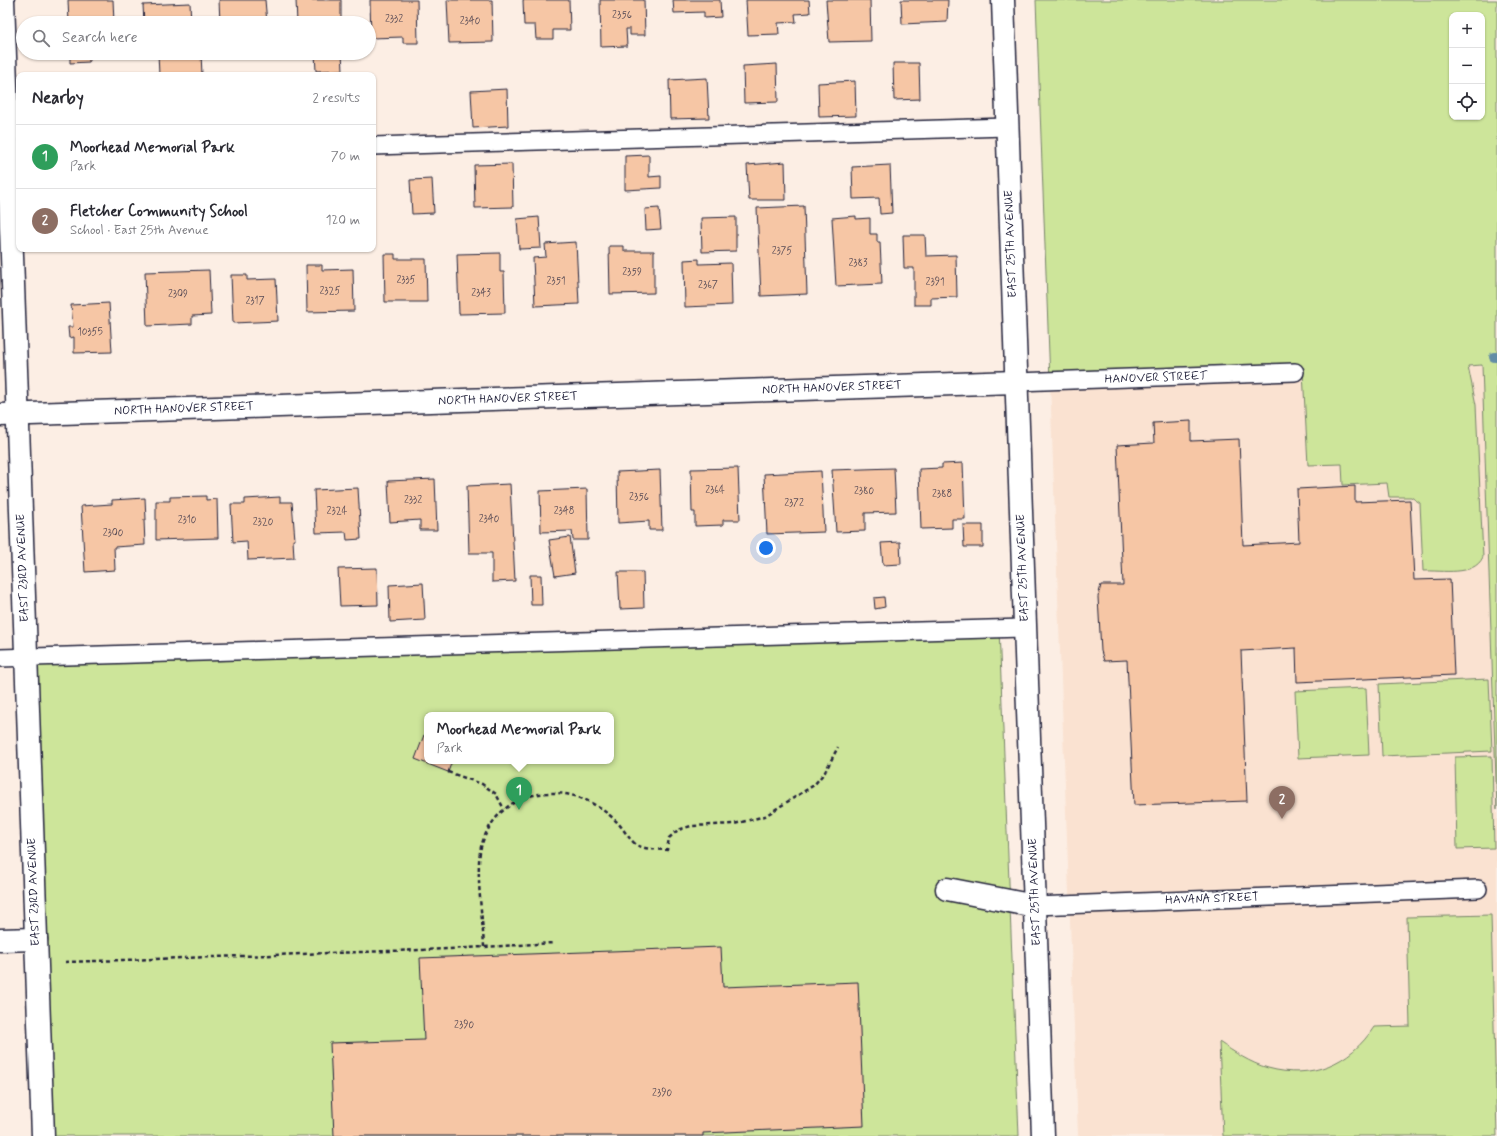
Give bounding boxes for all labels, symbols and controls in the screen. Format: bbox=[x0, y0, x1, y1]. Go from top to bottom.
house number: 2356 bbox=[612, 9, 632, 22]
map controls bbox=[1449, 12, 1485, 120]
button: + bbox=[1449, 12, 1485, 48]
house number: 2332 bbox=[385, 13, 403, 26]
house number: 2340 bbox=[460, 15, 481, 28]
search box bbox=[16, 16, 376, 60]
icon: search bbox=[30, 27, 52, 49]
text: Search here bbox=[62, 28, 138, 48]
button: − bbox=[1449, 48, 1485, 84]
button: locate bbox=[1449, 84, 1485, 120]
text: Nearby bbox=[32, 87, 84, 109]
text: 2 results bbox=[313, 90, 360, 107]
text: Moorhead Memorial Park bbox=[70, 138, 235, 158]
text: 1 bbox=[42, 148, 48, 165]
text: 70 m bbox=[331, 148, 360, 165]
text: Park bbox=[70, 158, 96, 175]
street label: EAST 25TH AVENUE bbox=[1001, 190, 1021, 298]
text: Fletcher Community School bbox=[70, 202, 248, 222]
text: 2 bbox=[42, 212, 48, 229]
text: 120 m bbox=[326, 212, 360, 229]
text: School · East 25th Avenue bbox=[70, 222, 209, 239]
house number: 2375 bbox=[772, 245, 792, 258]
house number: 2383 bbox=[848, 257, 868, 270]
house number: 2359 bbox=[622, 266, 642, 279]
house number: 2335 bbox=[396, 274, 416, 287]
house number: 2351 bbox=[546, 275, 566, 288]
house number: 2391 bbox=[926, 276, 944, 289]
house number: 2367 bbox=[698, 279, 718, 292]
house number: 2325 bbox=[319, 285, 341, 298]
house number: 2343 bbox=[471, 287, 491, 300]
house number: 2309 bbox=[168, 288, 188, 301]
house number: 2317 bbox=[245, 295, 265, 308]
house number: 10355 bbox=[77, 326, 103, 339]
street label: HANOVER STREET bbox=[1104, 368, 1208, 388]
street label: NORTH HANOVER STREET bbox=[762, 378, 902, 398]
street label: NORTH HANOVER STREET bbox=[438, 389, 578, 409]
street label: NORTH HANOVER STREET bbox=[114, 399, 254, 419]
house number: 2364 bbox=[705, 484, 725, 497]
house number: 2380 bbox=[854, 485, 874, 498]
house number: 2388 bbox=[932, 488, 952, 501]
house number: 2356 bbox=[629, 491, 649, 504]
house number: 2332 bbox=[404, 494, 422, 507]
house number: 2372 bbox=[784, 497, 804, 510]
house number: 2324 bbox=[327, 505, 348, 518]
house number: 2348 bbox=[554, 505, 574, 518]
street label: EAST 23RD AVENUE bbox=[13, 513, 33, 623]
house number: 2340 bbox=[479, 513, 500, 526]
house number: 2310 bbox=[178, 514, 197, 527]
street label: EAST 25TH AVENUE bbox=[1013, 514, 1033, 622]
house number: 2320 bbox=[253, 516, 274, 529]
house number: 2300 bbox=[103, 527, 124, 540]
your location bbox=[756, 538, 776, 558]
popup bbox=[424, 712, 614, 764]
text: Moorhead Memorial Park bbox=[437, 720, 601, 740]
text: Park bbox=[437, 740, 463, 757]
pin: 1 bbox=[506, 777, 532, 810]
pin: 2 bbox=[1269, 786, 1295, 819]
street label: EAST 23RD AVENUE bbox=[24, 837, 44, 947]
street label: EAST 25TH AVENUE bbox=[1025, 838, 1045, 946]
street label: HAVANA STREET bbox=[1165, 889, 1259, 909]
house number: 2390 bbox=[454, 1019, 474, 1032]
house number: 2390 bbox=[652, 1087, 672, 1100]

